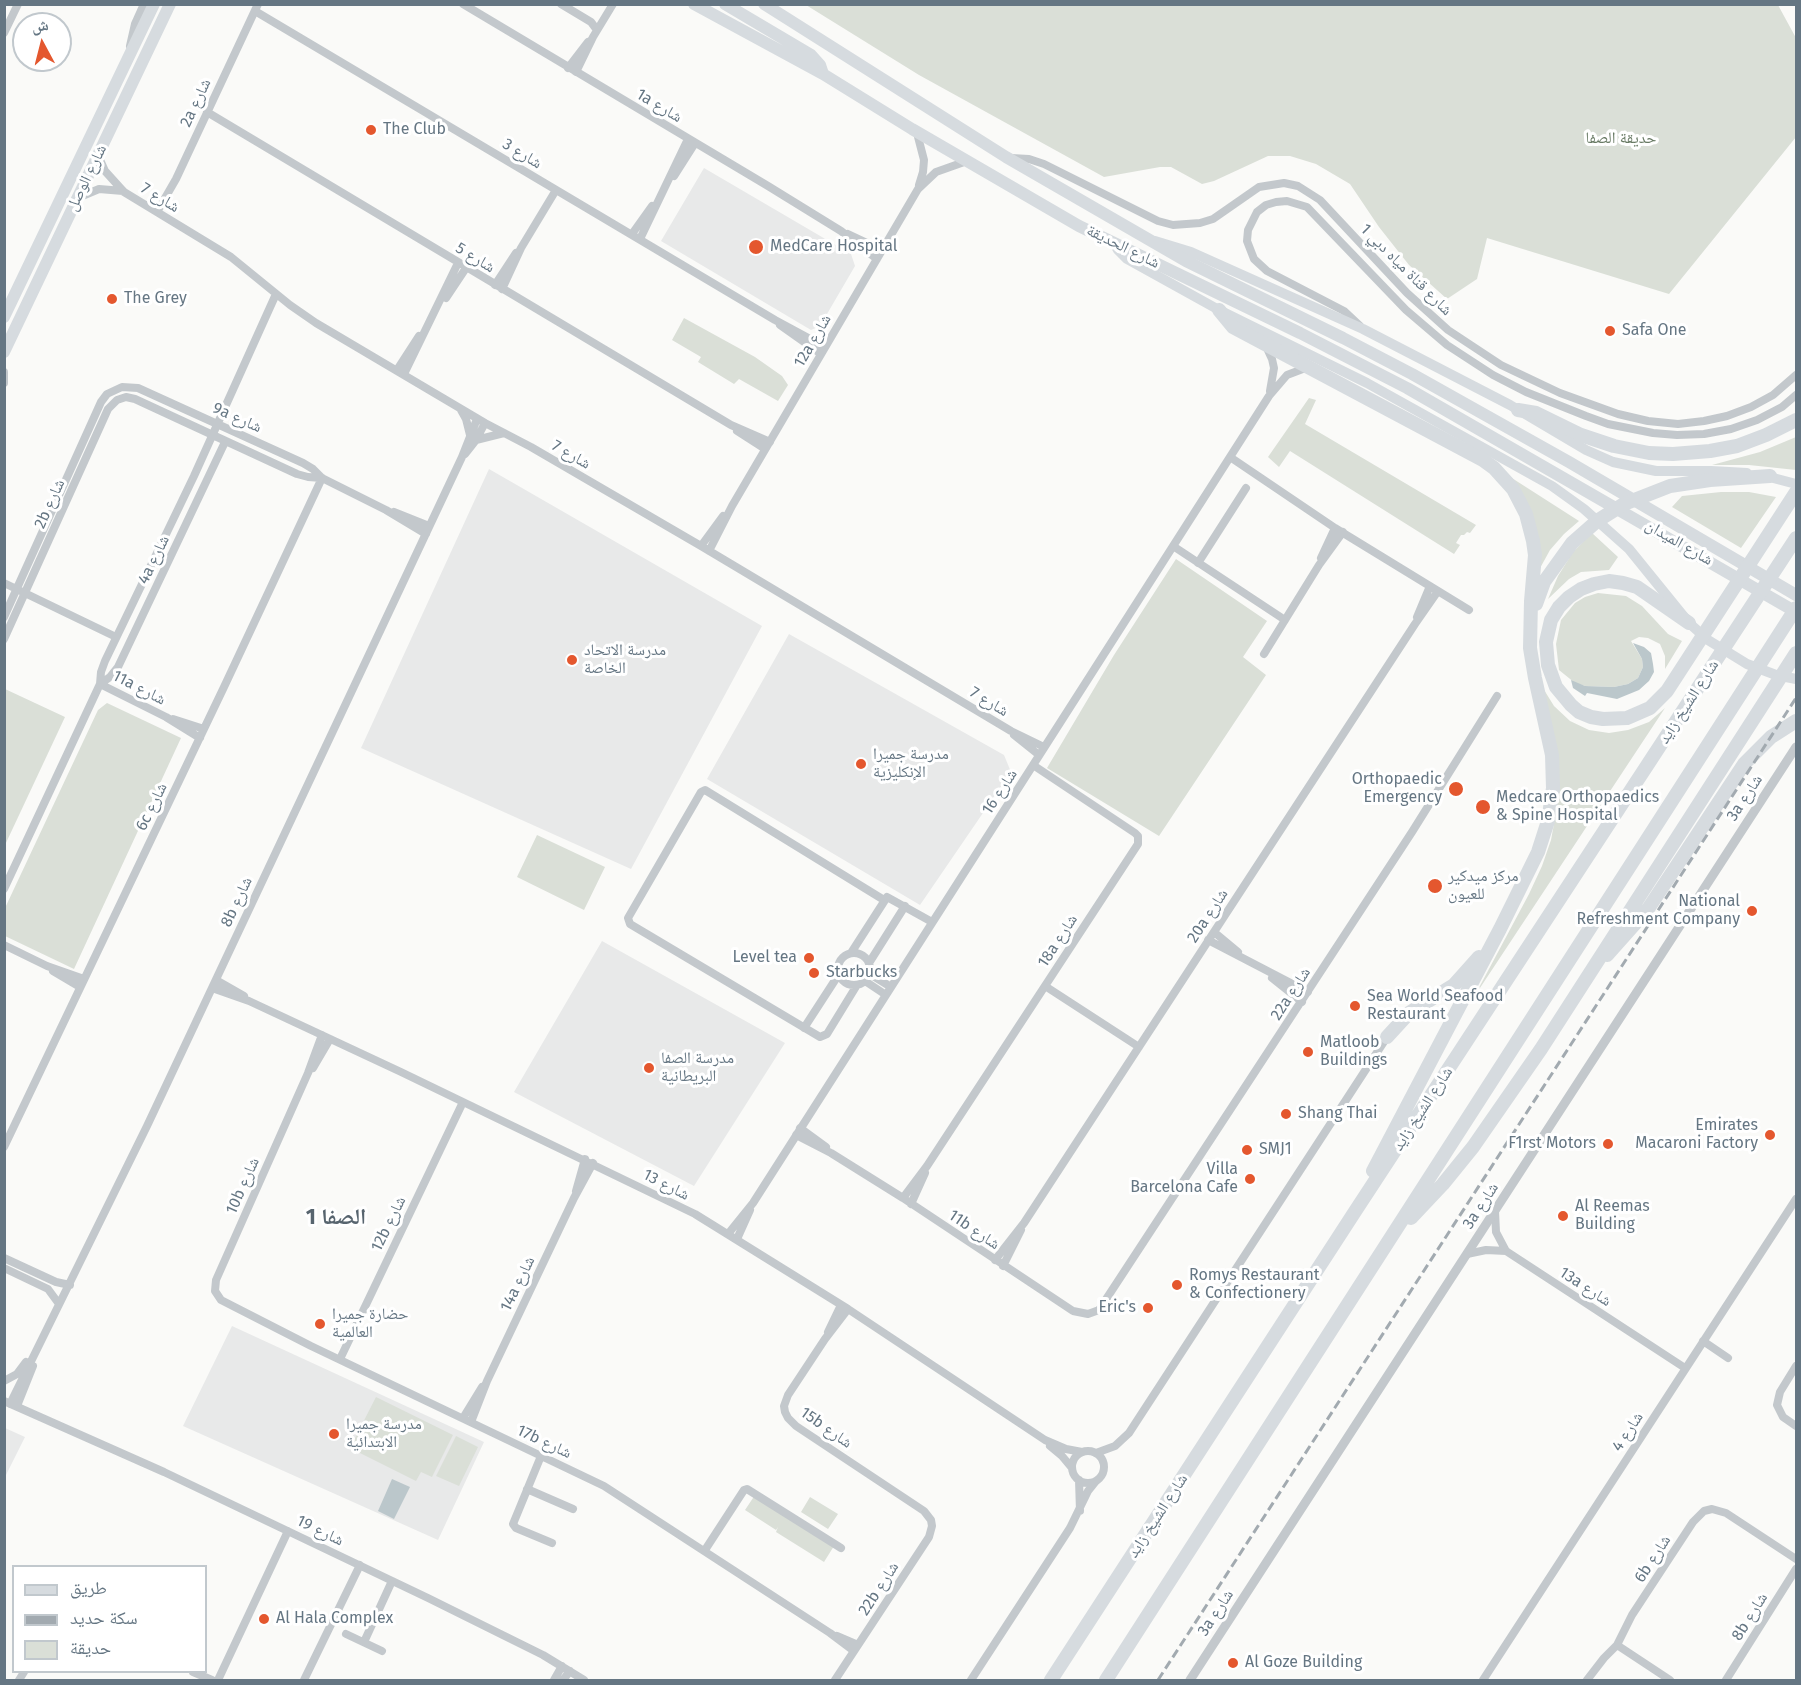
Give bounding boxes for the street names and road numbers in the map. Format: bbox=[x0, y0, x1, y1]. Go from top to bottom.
street label: 2a شارع bbox=[176, 76, 216, 130]
street label: 1a شارع bbox=[633, 85, 685, 127]
street label: شارع 3 bbox=[499, 135, 545, 173]
street label: شارع الوصل bbox=[63, 142, 111, 214]
street label: شارع 7 bbox=[137, 179, 183, 217]
street label: شارع قناة مياه دبي 1 bbox=[1356, 220, 1456, 320]
street label: شارع الحديقة bbox=[1083, 221, 1163, 273]
street label: شارع 5 bbox=[452, 239, 498, 277]
street label: 12a شارع bbox=[790, 311, 836, 371]
street label: 9a شارع bbox=[210, 399, 264, 437]
street label: شارع 7 bbox=[548, 436, 594, 474]
street label: 2b شارع bbox=[31, 476, 69, 532]
street label: شارع الميدان bbox=[1642, 516, 1716, 570]
street label: 4a شارع bbox=[134, 532, 174, 588]
street label: شارع الشيخ زايد bbox=[1655, 656, 1723, 748]
street label: 11a شارع bbox=[109, 667, 169, 709]
street label: شارع 7 bbox=[966, 683, 1012, 721]
street label: شارع 16 bbox=[978, 766, 1022, 818]
street label: 3a شارع bbox=[1723, 771, 1767, 825]
street label: 6c شارع bbox=[132, 780, 172, 834]
street label: 8b شارع bbox=[217, 874, 257, 930]
street label: 20a شارع bbox=[1184, 886, 1232, 946]
street label: 18a شارع bbox=[1034, 911, 1082, 971]
street label: 22a شارع bbox=[1267, 964, 1315, 1024]
street label: شارع الشيخ زايد bbox=[1389, 1063, 1457, 1155]
street label: 10b شارع bbox=[222, 1155, 264, 1217]
street label: شارع 13 bbox=[640, 1165, 692, 1205]
street label: 3a شارع bbox=[1459, 1179, 1503, 1233]
street label: 12b شارع bbox=[367, 1193, 411, 1255]
street label: 11b شارع bbox=[945, 1206, 1003, 1254]
street label: 14a شارع bbox=[496, 1253, 540, 1315]
street label: 13a شارع bbox=[1555, 1263, 1615, 1311]
street label: 15b شارع bbox=[796, 1403, 856, 1453]
street label: شارع 4 bbox=[1608, 1409, 1648, 1455]
street label: 17b شارع bbox=[514, 1421, 574, 1463]
street label: شارع الشيخ زايد bbox=[1124, 1470, 1192, 1562]
street label: شارع 19 bbox=[293, 1511, 347, 1551]
street label: 6b شارع bbox=[1631, 1532, 1675, 1586]
street label: 22b شارع bbox=[855, 1559, 903, 1619]
street label: 3a شارع bbox=[1194, 1586, 1238, 1640]
street label: 8b شارع bbox=[1728, 1589, 1772, 1645]

